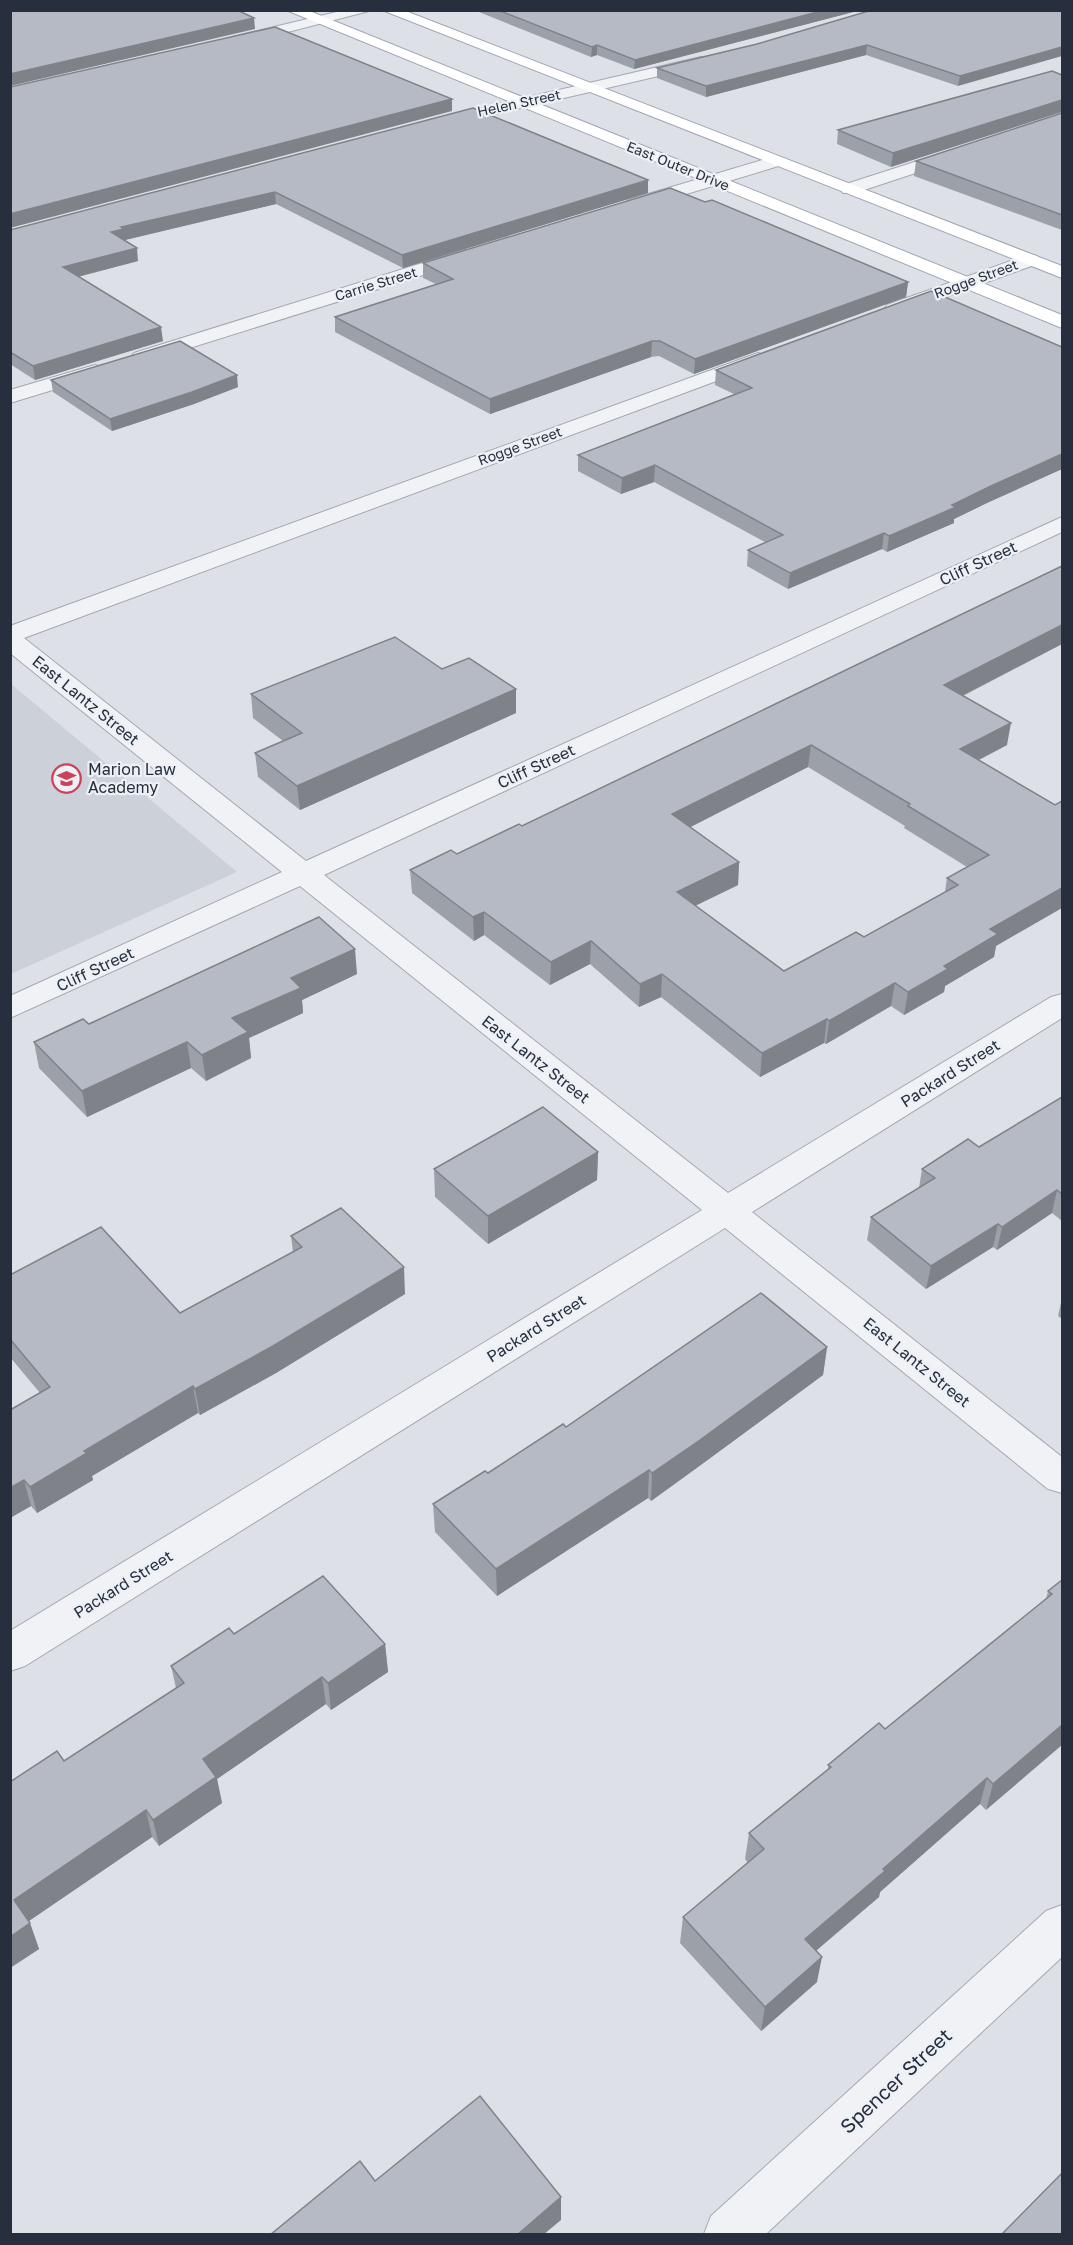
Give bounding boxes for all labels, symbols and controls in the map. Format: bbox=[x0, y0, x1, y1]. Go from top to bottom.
street label: Helen Street bbox=[476, 85, 562, 120]
street label: East Outer Drive bbox=[624, 137, 732, 194]
street label: Rogge Street bbox=[932, 255, 1020, 302]
street label: Carrie Street bbox=[333, 263, 419, 304]
street label: Rogge Street bbox=[476, 422, 564, 469]
street label: Cliff Street bbox=[936, 536, 1020, 590]
street label: East Lantz Street bbox=[29, 651, 143, 749]
street label: Cliff Street bbox=[494, 739, 578, 793]
place label: Marion Law Academy bbox=[88, 759, 176, 797]
school or university icon: Marion Law Academy bbox=[51, 762, 83, 794]
street label: Cliff Street bbox=[53, 942, 137, 996]
street label: East Lantz Street bbox=[478, 1011, 594, 1107]
street label: Packard Street bbox=[897, 1035, 1003, 1111]
street label: Packard Street bbox=[483, 1290, 589, 1366]
street label: East Lantz Street bbox=[860, 1313, 974, 1411]
street label: Packard Street bbox=[70, 1546, 176, 1622]
street label: Spencer Street bbox=[835, 2023, 956, 2138]

